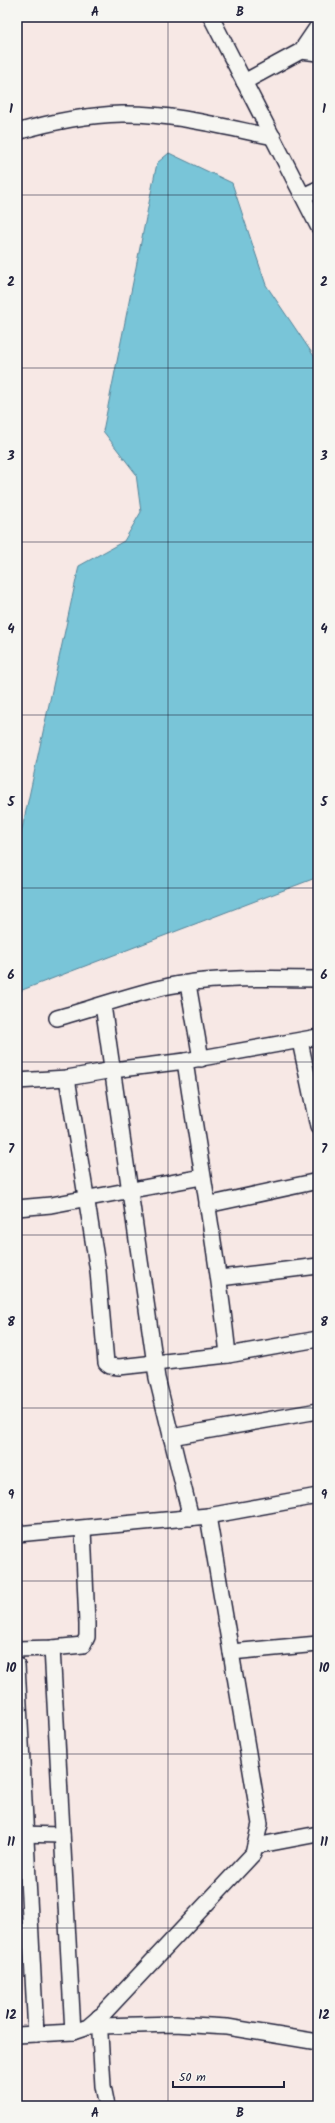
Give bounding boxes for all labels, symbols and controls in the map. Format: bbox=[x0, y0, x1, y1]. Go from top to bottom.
text: A bbox=[91, 2, 99, 23]
text: B bbox=[236, 2, 244, 23]
text: 1 bbox=[9, 99, 13, 120]
text: 1 bbox=[322, 99, 326, 120]
text: 2 bbox=[7, 272, 15, 293]
text: 2 bbox=[320, 272, 328, 293]
text: 3 bbox=[6, 446, 15, 467]
text: 3 bbox=[319, 446, 328, 467]
text: 4 bbox=[7, 619, 15, 640]
text: 4 bbox=[320, 619, 328, 640]
text: 5 bbox=[7, 792, 16, 813]
text: 5 bbox=[320, 792, 329, 813]
text: 6 bbox=[7, 965, 15, 986]
text: 6 bbox=[320, 965, 328, 986]
text: 7 bbox=[8, 1139, 15, 1160]
text: 7 bbox=[321, 1139, 328, 1160]
text: 8 bbox=[7, 1312, 15, 1333]
text: 8 bbox=[320, 1312, 328, 1333]
text: 9 bbox=[8, 1485, 15, 1506]
text: 9 bbox=[321, 1485, 328, 1506]
text: 10 bbox=[6, 1658, 17, 1679]
text: 10 bbox=[319, 1658, 330, 1679]
text: 11 bbox=[7, 1832, 15, 1853]
text: 11 bbox=[320, 1832, 328, 1853]
text: 12 bbox=[5, 2005, 17, 2026]
text: 12 bbox=[318, 2005, 330, 2026]
scale bar bbox=[173, 2063, 284, 2089]
text: 50 m bbox=[179, 2068, 206, 2087]
text: A bbox=[91, 2103, 99, 2123]
text: B bbox=[236, 2103, 244, 2123]

